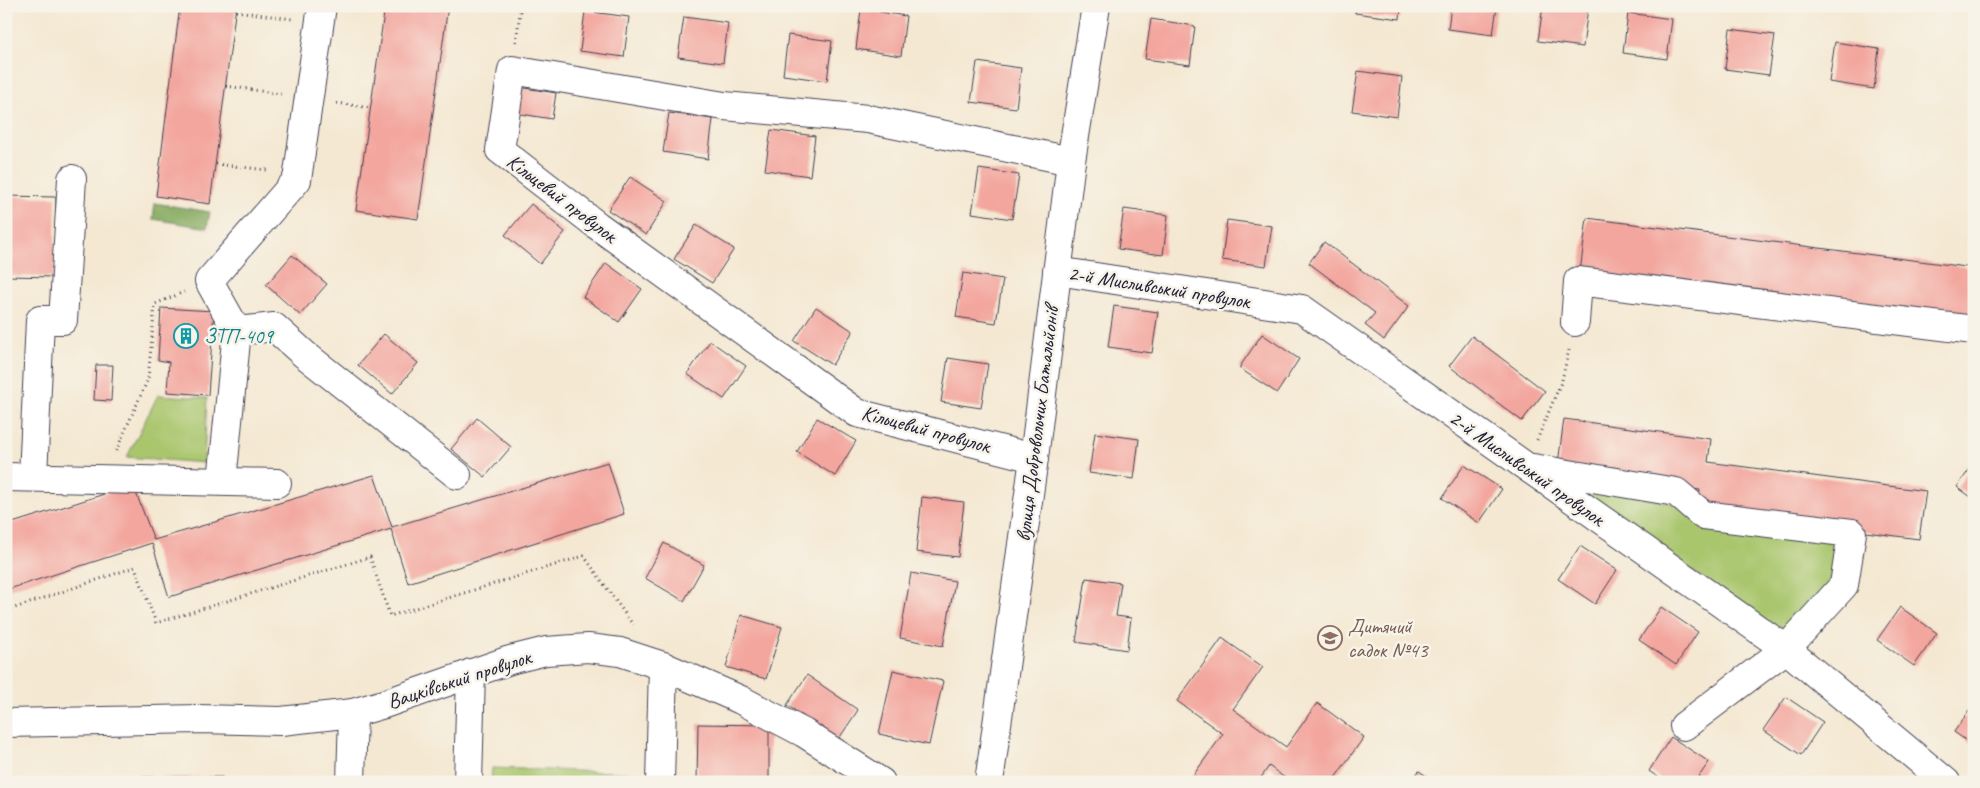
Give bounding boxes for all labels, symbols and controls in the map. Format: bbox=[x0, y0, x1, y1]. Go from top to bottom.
street label: Кільцевий провулок bbox=[502, 148, 624, 249]
street label: 2-й Мисливський провулок bbox=[1066, 260, 1254, 315]
street label: вулиця Добровольчих Батальйонів bbox=[1010, 300, 1065, 543]
building icon: ЗТП-409 bbox=[173, 323, 199, 349]
place label: ЗТП-409 bbox=[204, 323, 275, 349]
street label: Кільцевий провулок bbox=[859, 399, 995, 459]
street label: 2-й Мисливський провулок bbox=[1444, 405, 1612, 533]
place label: Дитячий садок №43 bbox=[1348, 613, 1429, 663]
school or university icon: Дитячий садок №43 bbox=[1317, 625, 1343, 651]
street label: Вацківський провулок bbox=[384, 643, 536, 714]

